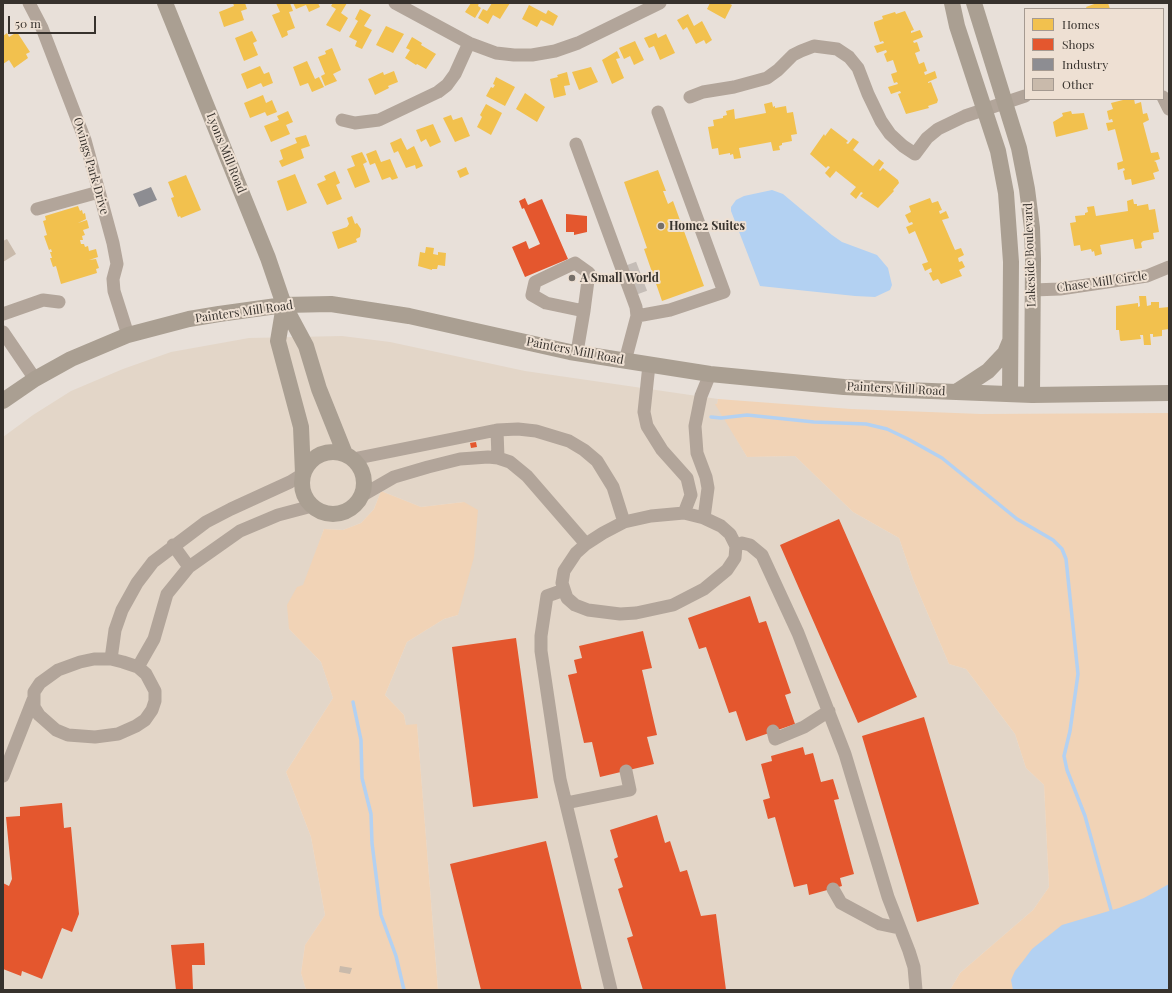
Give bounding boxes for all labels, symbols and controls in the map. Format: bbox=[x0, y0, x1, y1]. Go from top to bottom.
scale bar bbox=[10, 8, 98, 34]
legend bbox=[1024, 8, 1164, 100]
text: 50 m bbox=[15, 15, 41, 31]
text: Homes bbox=[1062, 16, 1100, 32]
text: Shops bbox=[1062, 36, 1094, 52]
text: Industry bbox=[1062, 56, 1108, 72]
text: Other bbox=[1062, 76, 1094, 92]
street label: Lyons Mill Road bbox=[203, 111, 249, 195]
street label: Owings Park Drive bbox=[70, 116, 112, 216]
street label: Lakeside Boulevard bbox=[1021, 203, 1039, 307]
place label: Home2 Suites bbox=[669, 219, 745, 233]
marker: Home2 Suites bbox=[656, 221, 666, 231]
street label: Chase Mill Circle bbox=[1056, 268, 1148, 296]
place label: A Small World bbox=[580, 271, 659, 285]
marker: A Small World bbox=[567, 273, 577, 283]
street label: Painters Mill Road bbox=[194, 298, 294, 326]
street label: Painters Mill Road bbox=[525, 335, 625, 367]
street label: Painters Mill Road bbox=[846, 379, 946, 399]

